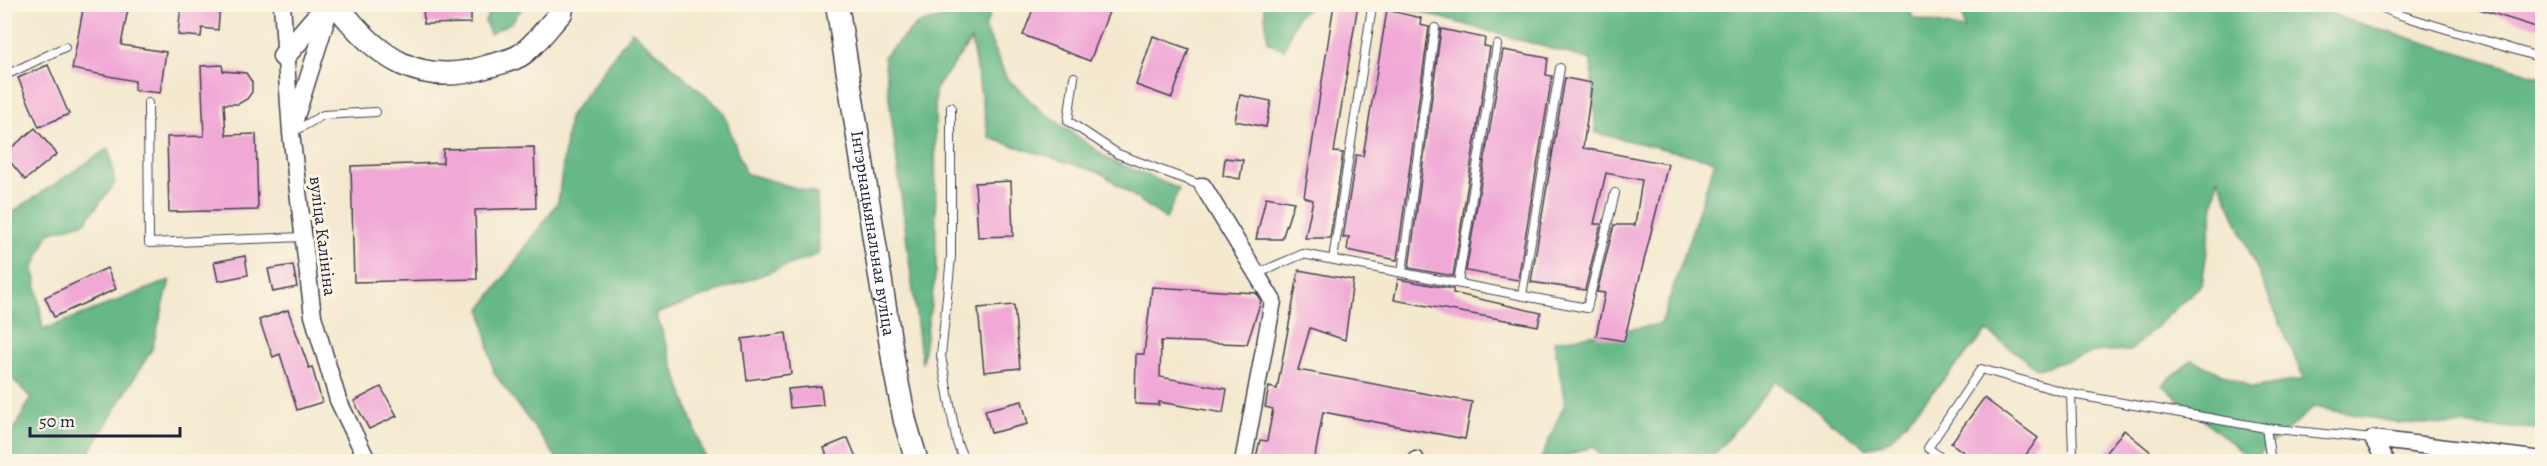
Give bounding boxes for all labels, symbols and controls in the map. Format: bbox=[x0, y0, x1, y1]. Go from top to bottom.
street label: Інтэрнацыянальная вуліца bbox=[845, 129, 901, 338]
street label: вуліца Калініна bbox=[304, 175, 342, 298]
scale bar bbox=[30, 400, 180, 438]
text: 50 m bbox=[39, 409, 75, 433]

